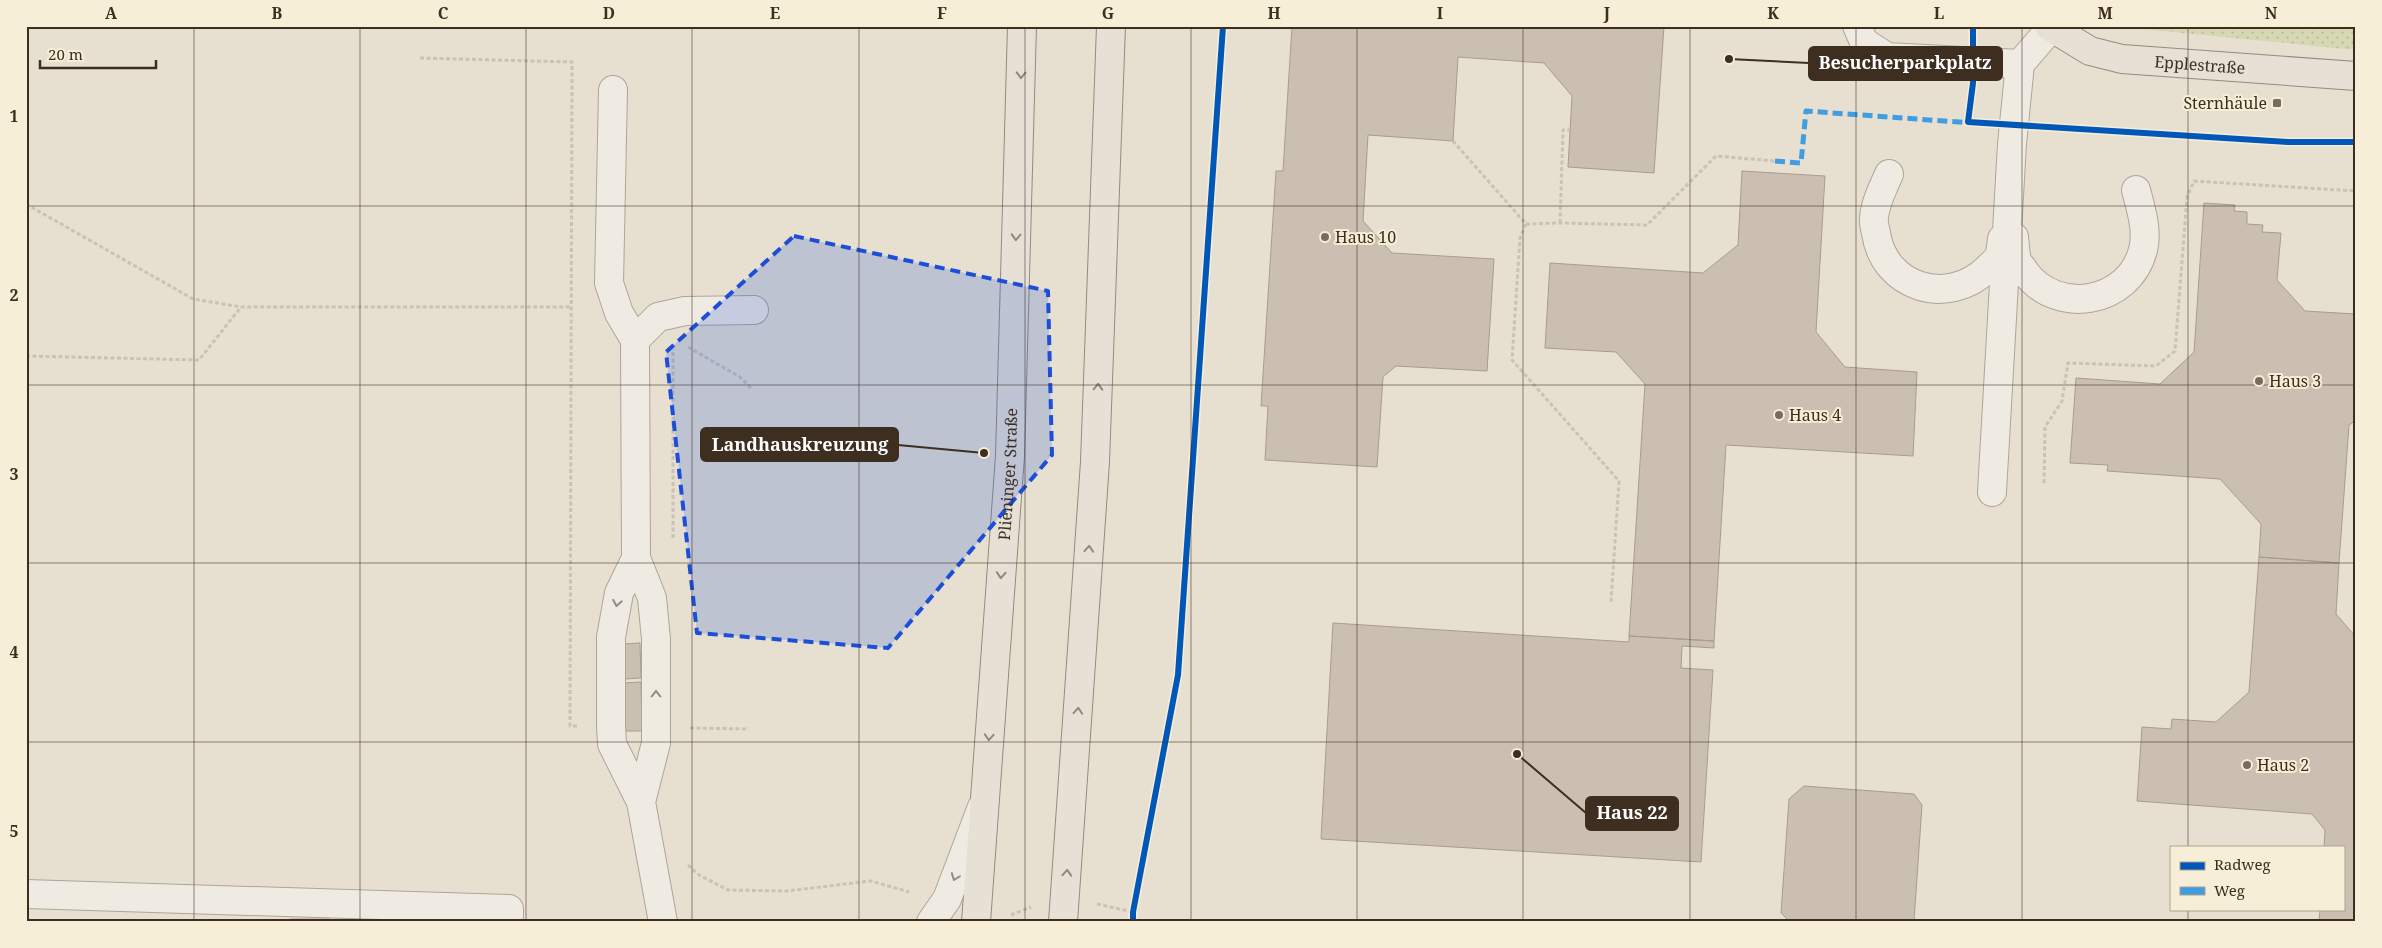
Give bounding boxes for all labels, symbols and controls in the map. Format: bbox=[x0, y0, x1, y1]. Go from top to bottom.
text: A bbox=[105, 2, 118, 24]
text: B bbox=[272, 2, 283, 24]
text: C bbox=[438, 2, 449, 24]
text: D bbox=[603, 2, 615, 24]
text: E bbox=[770, 2, 780, 24]
text: F bbox=[937, 2, 947, 24]
text: G bbox=[1102, 2, 1114, 24]
text: H bbox=[1267, 2, 1281, 24]
text: I bbox=[1437, 2, 1443, 24]
text: J bbox=[1603, 2, 1611, 24]
text: K bbox=[1767, 2, 1779, 24]
text: L bbox=[1934, 2, 1944, 24]
text: M bbox=[2097, 2, 2113, 24]
text: N bbox=[2265, 2, 2278, 24]
scale bar bbox=[40, 38, 156, 70]
text: 20 m bbox=[48, 44, 83, 64]
callout: Besucherparkplatz bbox=[1809, 47, 2002, 80]
text: Besucherparkplatz bbox=[1818, 50, 1992, 74]
street label: Epplestraße bbox=[2154, 50, 2246, 79]
one-way arrow bbox=[1016, 72, 1026, 79]
place label: Sternhäule bbox=[2183, 92, 2267, 114]
marker: Sternhäule bbox=[2271, 97, 2283, 109]
text: 1 bbox=[9, 105, 19, 127]
place label: Haus 10 bbox=[1335, 226, 1396, 248]
marker: Haus 10 bbox=[1319, 231, 1331, 243]
one-way arrow bbox=[1011, 234, 1021, 242]
text: 2 bbox=[9, 284, 19, 306]
place label: Haus 3 bbox=[2269, 370, 2321, 392]
marker: Haus 3 bbox=[2253, 375, 2265, 387]
one-way arrow bbox=[1093, 382, 1103, 390]
place label: Haus 4 bbox=[1789, 404, 1841, 426]
street label: Plieninger Straße bbox=[993, 408, 1022, 541]
marker: Haus 4 bbox=[1773, 409, 1785, 421]
callout: Landhauskreuzung bbox=[701, 428, 898, 461]
text: Landhauskreuzung bbox=[712, 432, 889, 456]
text: 3 bbox=[9, 463, 19, 485]
one-way arrow bbox=[1084, 545, 1095, 553]
one-way arrow bbox=[996, 571, 1007, 579]
one-way arrow bbox=[613, 599, 623, 607]
text: 4 bbox=[9, 641, 19, 663]
one-way arrow bbox=[651, 690, 661, 698]
one-way arrow bbox=[1072, 707, 1083, 715]
one-way arrow bbox=[984, 733, 995, 741]
place label: Haus 2 bbox=[2257, 754, 2309, 776]
marker: Haus 2 bbox=[2241, 759, 2253, 771]
callout: Haus 22 bbox=[1586, 797, 1678, 830]
text: Haus 22 bbox=[1596, 800, 1668, 824]
text: 5 bbox=[9, 820, 19, 842]
legend bbox=[2170, 846, 2344, 910]
text: Radweg bbox=[2214, 854, 2271, 874]
one-way arrow bbox=[1061, 869, 1072, 877]
one-way arrow bbox=[951, 872, 961, 880]
text: Weg bbox=[2214, 880, 2245, 900]

